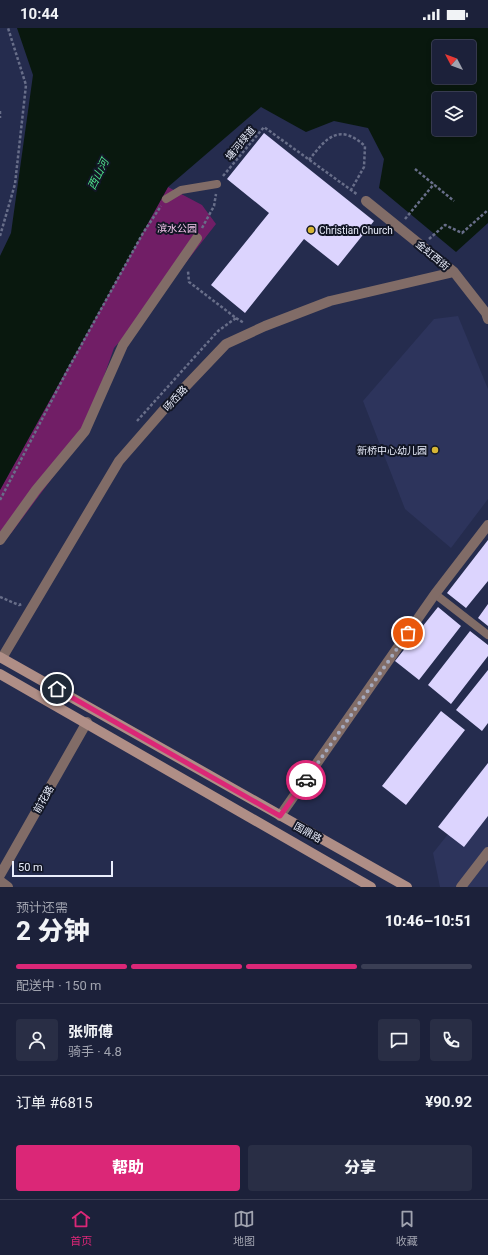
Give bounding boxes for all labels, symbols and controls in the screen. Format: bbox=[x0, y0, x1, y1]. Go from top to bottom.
text: 10:44 bbox=[20, 5, 59, 23]
north arrow bbox=[432, 40, 476, 84]
map controls bbox=[432, 40, 476, 136]
button: layers bbox=[432, 92, 476, 136]
street label: 塘河绿道 bbox=[223, 124, 257, 162]
water label: 西山河 bbox=[85, 155, 112, 192]
park label: 滨水公园 bbox=[157, 223, 197, 234]
marker: Christian Church bbox=[306, 225, 316, 235]
place label: Christian Church bbox=[319, 225, 393, 236]
street label: 金虹西街 bbox=[414, 238, 452, 272]
street label: 旸岙路 bbox=[161, 384, 190, 413]
place label: 新桥中心幼儿园 bbox=[357, 445, 427, 456]
marker: 新桥中心幼儿园 bbox=[430, 445, 440, 455]
pin bbox=[391, 616, 425, 650]
icon: bag bbox=[397, 622, 419, 644]
pin bbox=[40, 672, 74, 706]
icon: home bbox=[46, 678, 68, 700]
courier bbox=[286, 760, 326, 800]
icon: car bbox=[295, 769, 317, 791]
street label: 前花路 bbox=[31, 784, 56, 815]
street label: 国鼎路 bbox=[292, 820, 324, 845]
scale bar bbox=[12, 859, 113, 878]
text: 50 m bbox=[18, 861, 43, 874]
text: 预计还需 bbox=[16, 900, 68, 915]
text: 10:46–10:51 bbox=[385, 912, 472, 930]
text: 2 分钟 bbox=[16, 916, 89, 946]
text: 配送中 · 150 m bbox=[16, 978, 101, 993]
button: person bbox=[16, 1019, 58, 1061]
button: chat bbox=[378, 1019, 420, 1061]
button: phone bbox=[430, 1019, 472, 1061]
text: 张师傅 bbox=[68, 1023, 113, 1041]
text: 骑手 · 4.8 bbox=[68, 1044, 122, 1059]
text: ¥90.92 bbox=[425, 1093, 472, 1111]
text: 订单 #6815 bbox=[16, 1094, 93, 1112]
button: 帮助 bbox=[16, 1145, 240, 1191]
button: 分享 bbox=[248, 1145, 472, 1191]
tab: 首页 bbox=[70, 1208, 92, 1248]
tab: 地图 bbox=[233, 1208, 255, 1248]
tab: 收藏 bbox=[396, 1208, 418, 1248]

